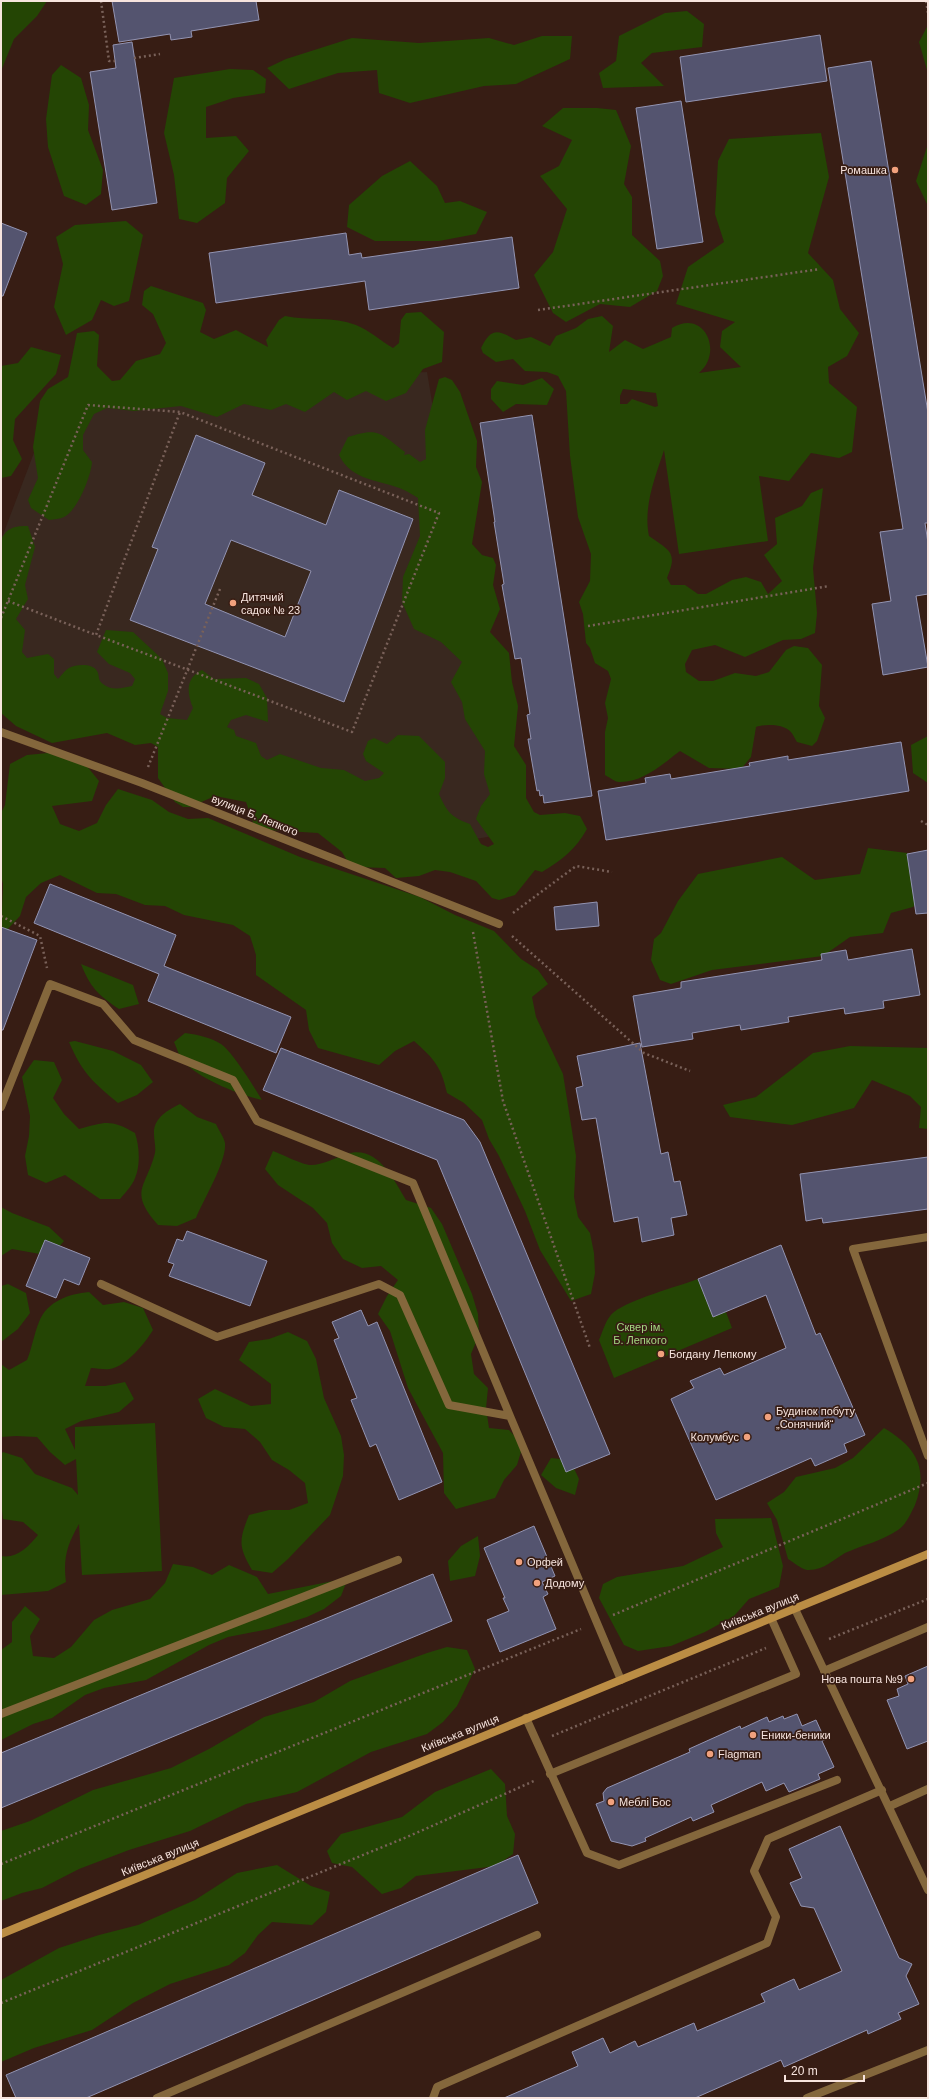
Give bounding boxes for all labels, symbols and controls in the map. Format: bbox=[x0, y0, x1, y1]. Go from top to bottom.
place label: Ромашка bbox=[840, 164, 888, 176]
marker: Ромашка bbox=[890, 165, 900, 175]
place label: Дитячий садок № 23 bbox=[241, 591, 300, 616]
marker: Дитячий садок № 23 bbox=[228, 598, 238, 608]
street label: вулиця Б. Лепкого bbox=[210, 792, 300, 838]
park label: Сквер ім. Б. Лепкого bbox=[613, 1321, 667, 1346]
place label: Богдану Лепкому bbox=[669, 1348, 757, 1360]
marker: Богдану Лепкому bbox=[656, 1349, 666, 1359]
place label: Будинок побуту „Сонячний“ bbox=[776, 1405, 856, 1430]
marker: Будинок побуту „Сонячний“ bbox=[763, 1412, 773, 1422]
place label: Колумбус bbox=[691, 1431, 739, 1443]
marker: Колумбус bbox=[742, 1432, 752, 1442]
place label: Орфей bbox=[527, 1556, 563, 1568]
marker: Орфей bbox=[514, 1557, 524, 1567]
place label: Додому bbox=[545, 1577, 585, 1589]
marker: Додому bbox=[532, 1578, 542, 1588]
street label: Київська вулиця bbox=[720, 1590, 801, 1632]
place label: Нова пошта №9 bbox=[821, 1673, 903, 1685]
marker: Нова пошта №9 bbox=[906, 1674, 916, 1684]
street label: Київська вулиця bbox=[420, 1712, 501, 1754]
place label: Еники-беники bbox=[761, 1729, 831, 1741]
marker: Еники-беники bbox=[748, 1730, 758, 1740]
place label: Flagman bbox=[718, 1748, 761, 1760]
marker: Flagman bbox=[705, 1749, 715, 1759]
place label: Меблі Бос bbox=[619, 1796, 671, 1808]
marker: Меблі Бос bbox=[606, 1797, 616, 1807]
street label: Київська вулиця bbox=[120, 1836, 201, 1878]
scale bar bbox=[785, 2057, 864, 2083]
text: 20 m bbox=[791, 2064, 818, 2078]

